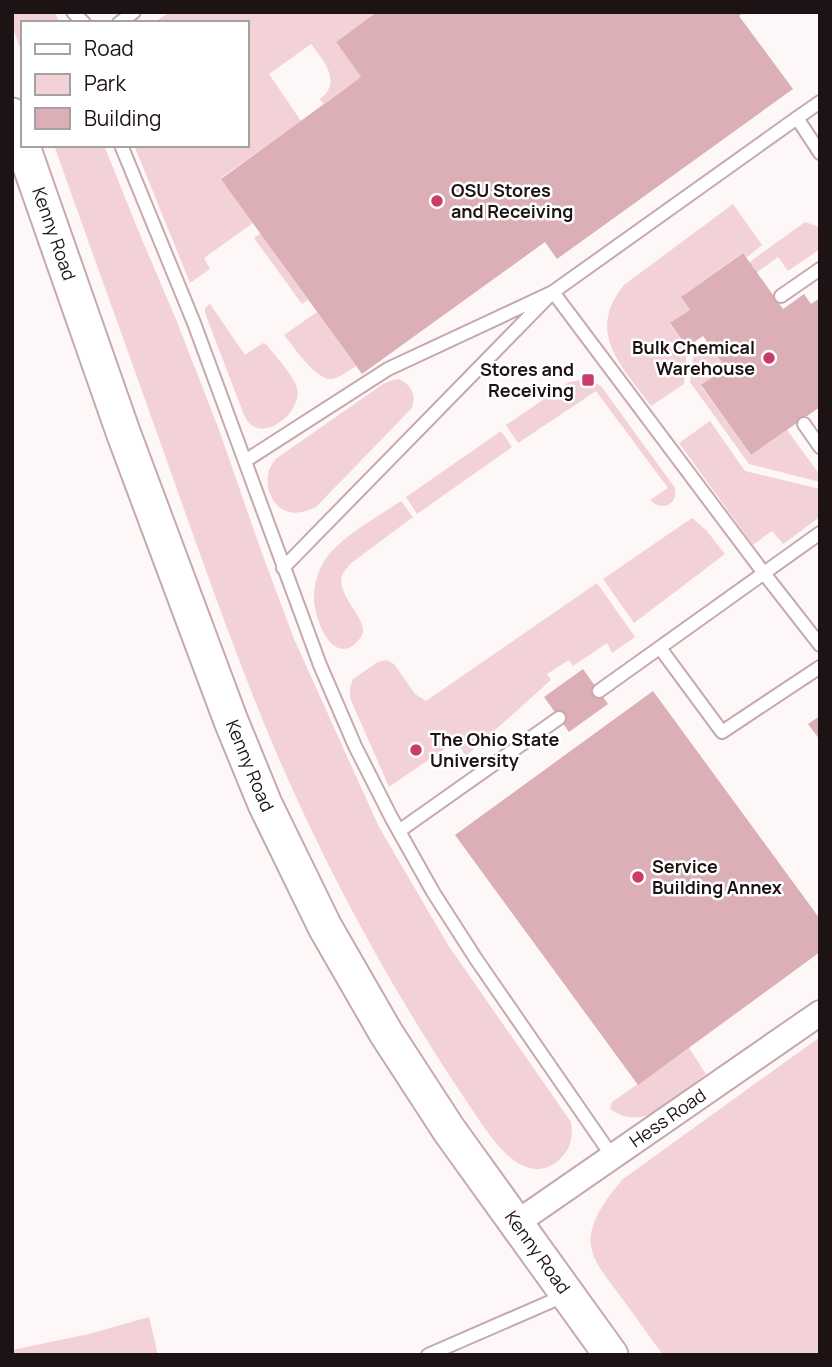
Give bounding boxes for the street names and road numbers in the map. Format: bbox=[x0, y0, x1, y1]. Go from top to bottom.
street label: Kenny Road bbox=[27, 184, 82, 283]
street label: Kenny Road bbox=[221, 716, 280, 816]
street label: Hess Road bbox=[624, 1082, 710, 1152]
street label: Kenny Road bbox=[500, 1206, 576, 1298]

